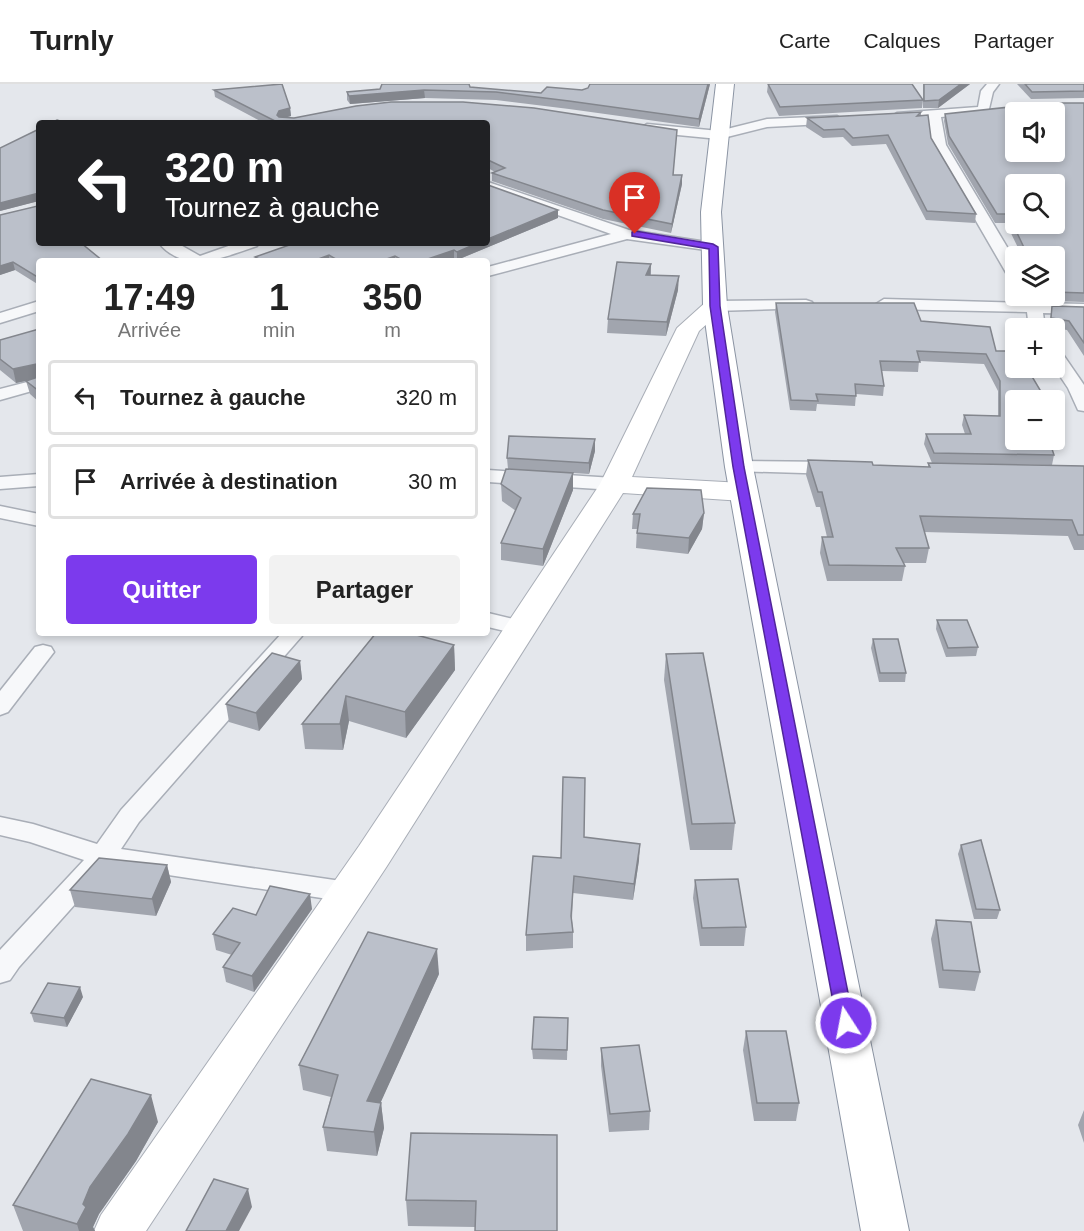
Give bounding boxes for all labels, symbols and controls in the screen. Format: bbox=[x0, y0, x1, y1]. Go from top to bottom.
text: Turnly bbox=[30, 25, 113, 56]
text: Carte bbox=[779, 29, 830, 52]
text: Calques bbox=[863, 29, 940, 52]
text: Partager bbox=[973, 29, 1054, 52]
map controls bbox=[1005, 102, 1065, 450]
button: sound bbox=[1005, 102, 1065, 162]
icon: left bbox=[66, 144, 144, 222]
text: 320 m bbox=[165, 144, 284, 191]
pin bbox=[609, 172, 660, 234]
button: search bbox=[1005, 174, 1065, 234]
icon: arrive bbox=[618, 181, 651, 214]
text: Tournez à gauche bbox=[165, 193, 380, 223]
button: layers bbox=[1005, 246, 1065, 306]
text: 17:49 bbox=[103, 277, 195, 318]
text: 1 bbox=[269, 277, 289, 318]
text: 350 bbox=[362, 277, 423, 318]
button: + bbox=[1005, 318, 1065, 378]
text: Arrivée bbox=[118, 319, 181, 341]
text: min bbox=[263, 319, 295, 341]
text: m bbox=[384, 319, 401, 341]
icon: left bbox=[69, 381, 102, 414]
text: Tournez à gauche bbox=[120, 385, 305, 410]
text: 320 m bbox=[396, 385, 457, 410]
button: − bbox=[1005, 390, 1065, 450]
icon: arrive bbox=[69, 465, 102, 498]
text: Arrivée à destination bbox=[120, 469, 338, 494]
text: 30 m bbox=[408, 469, 457, 494]
button: Quitter bbox=[66, 555, 257, 624]
button: Partager bbox=[269, 555, 460, 624]
position arrow bbox=[814, 991, 878, 1055]

